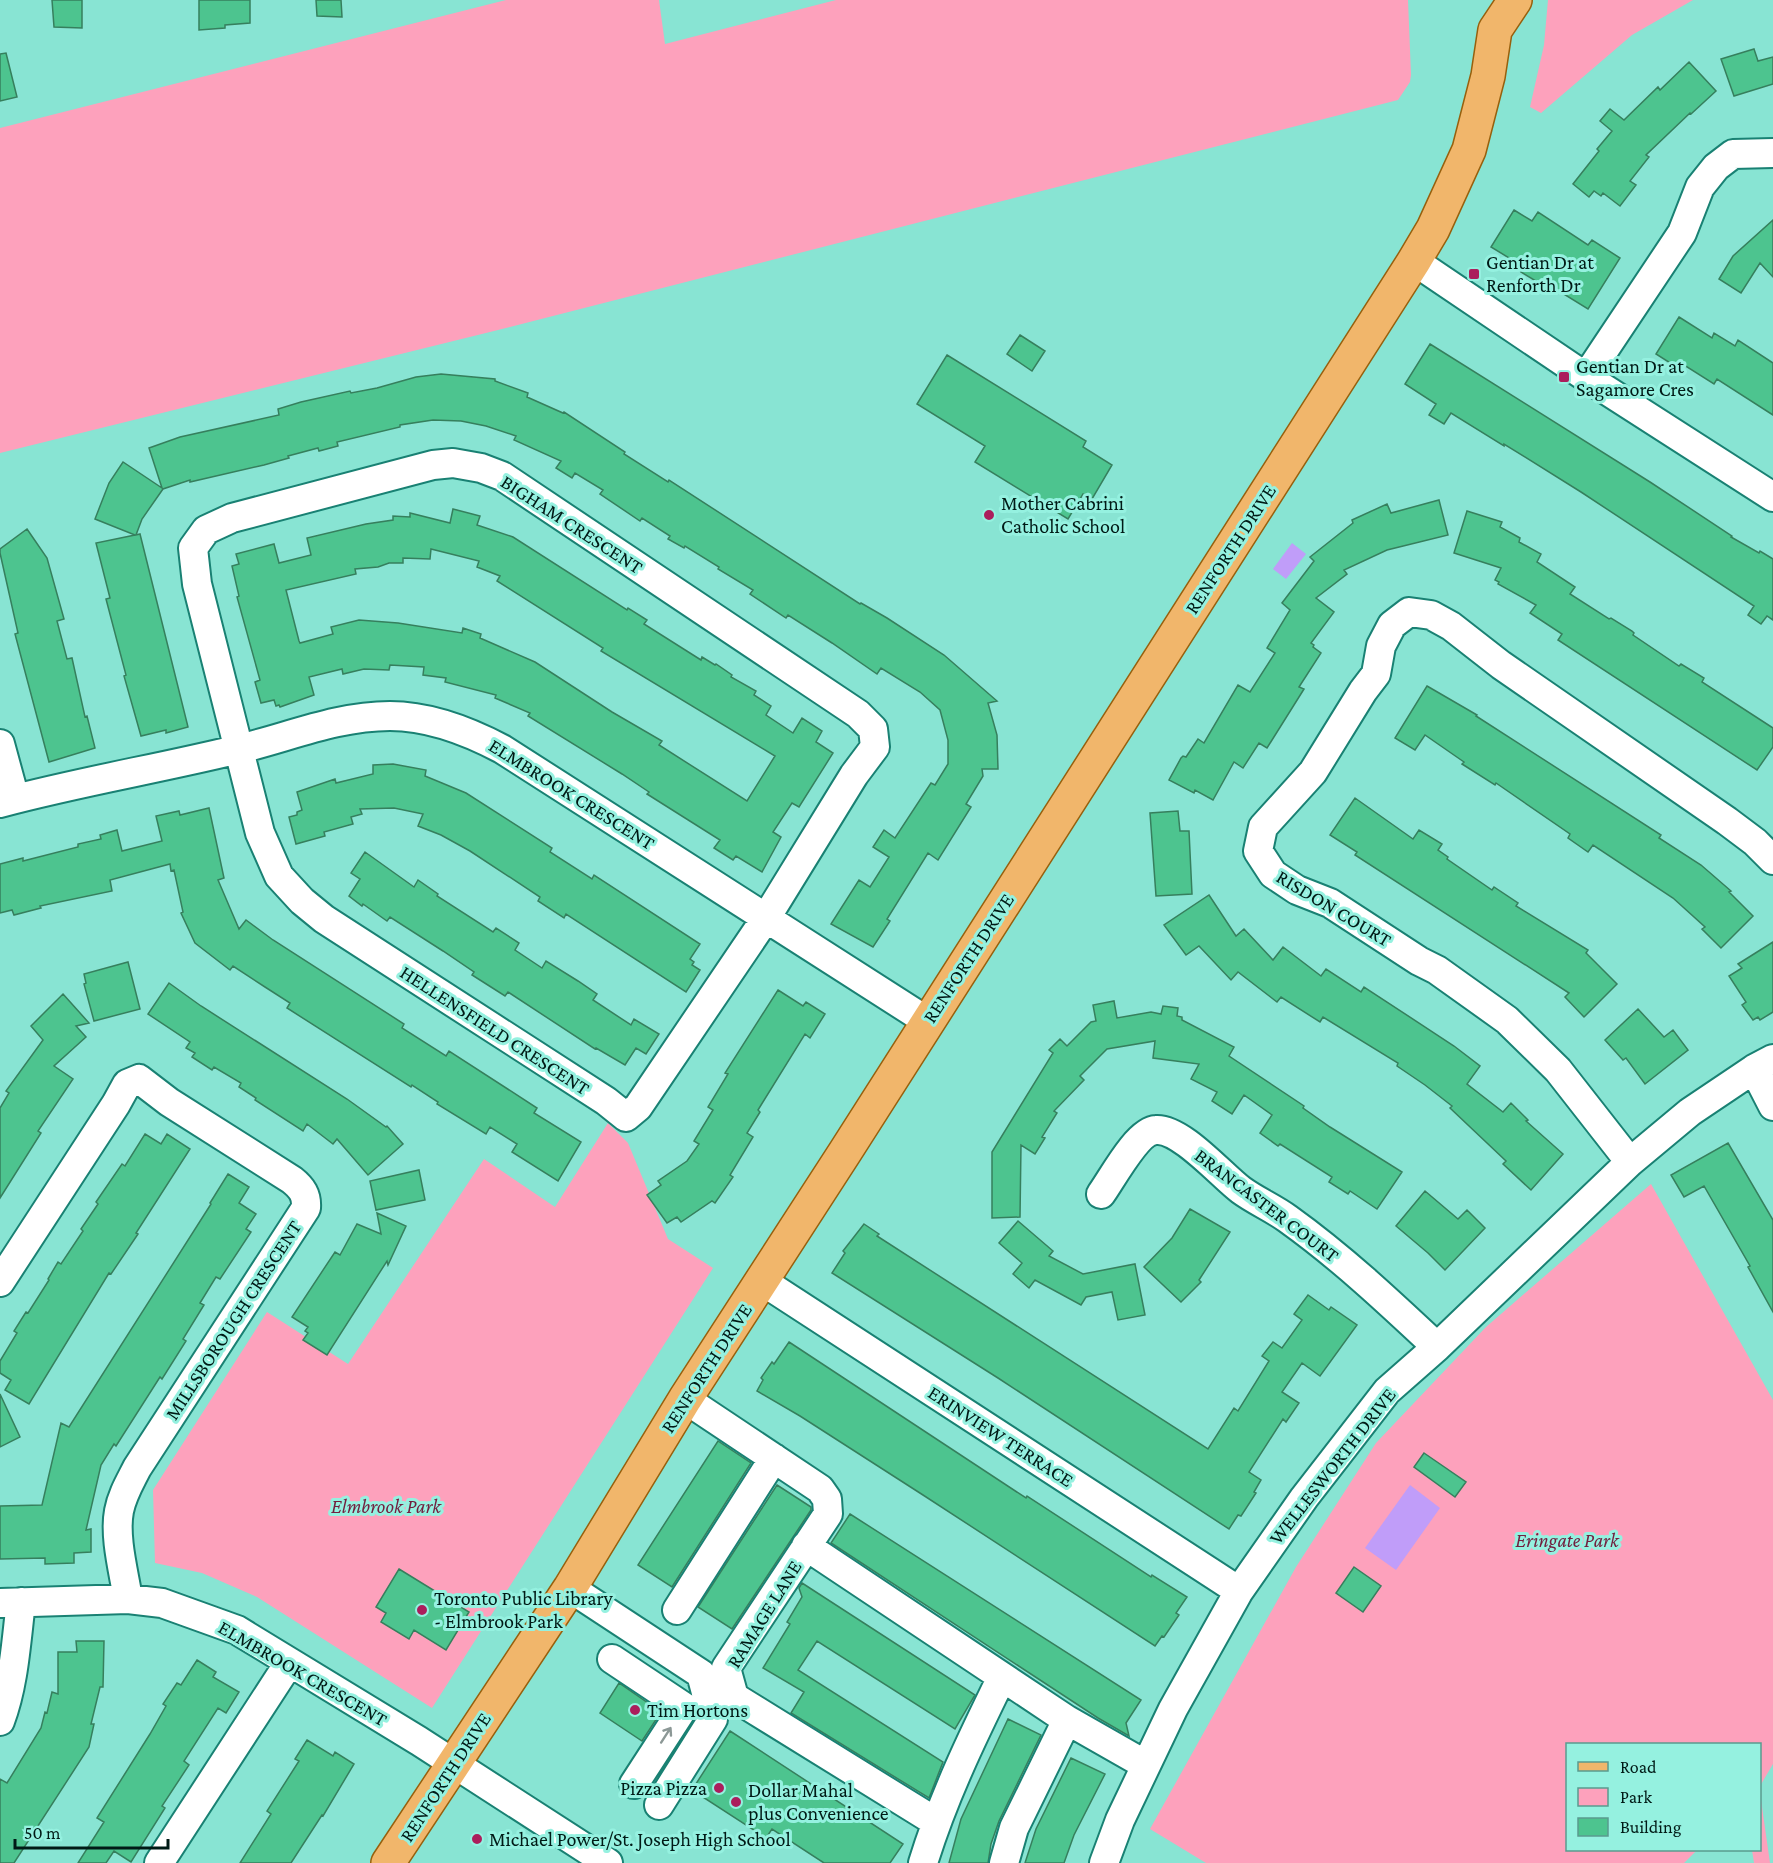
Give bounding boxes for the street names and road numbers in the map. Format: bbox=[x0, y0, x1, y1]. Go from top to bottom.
street label: BIGHAM CRESCENT bbox=[497, 470, 647, 578]
street label: RENFORTH DRIVE bbox=[1180, 480, 1280, 618]
street label: ELMBROOK CRESCENT bbox=[485, 734, 659, 854]
street label: RISDON COURT bbox=[1273, 865, 1395, 951]
street label: RENFORTH DRIVE bbox=[918, 889, 1018, 1027]
street label: HELLENSFIELD CRESCENT bbox=[396, 961, 594, 1099]
street label: BRANCASTER COURT bbox=[1191, 1144, 1343, 1266]
street label: MILLSBOROUGH CRESCENT bbox=[160, 1216, 306, 1424]
street label: RENFORTH DRIVE bbox=[656, 1299, 756, 1437]
street label: ERINVIEW TERRACE bbox=[924, 1381, 1078, 1491]
street label: WELLESWORTH DRIVE bbox=[1264, 1384, 1400, 1548]
street label: RAMAGE LANE bbox=[722, 1556, 806, 1672]
street label: ELMBROOK CRESCENT bbox=[215, 1616, 391, 1730]
street label: RENFORTH DRIVE bbox=[395, 1708, 495, 1846]

